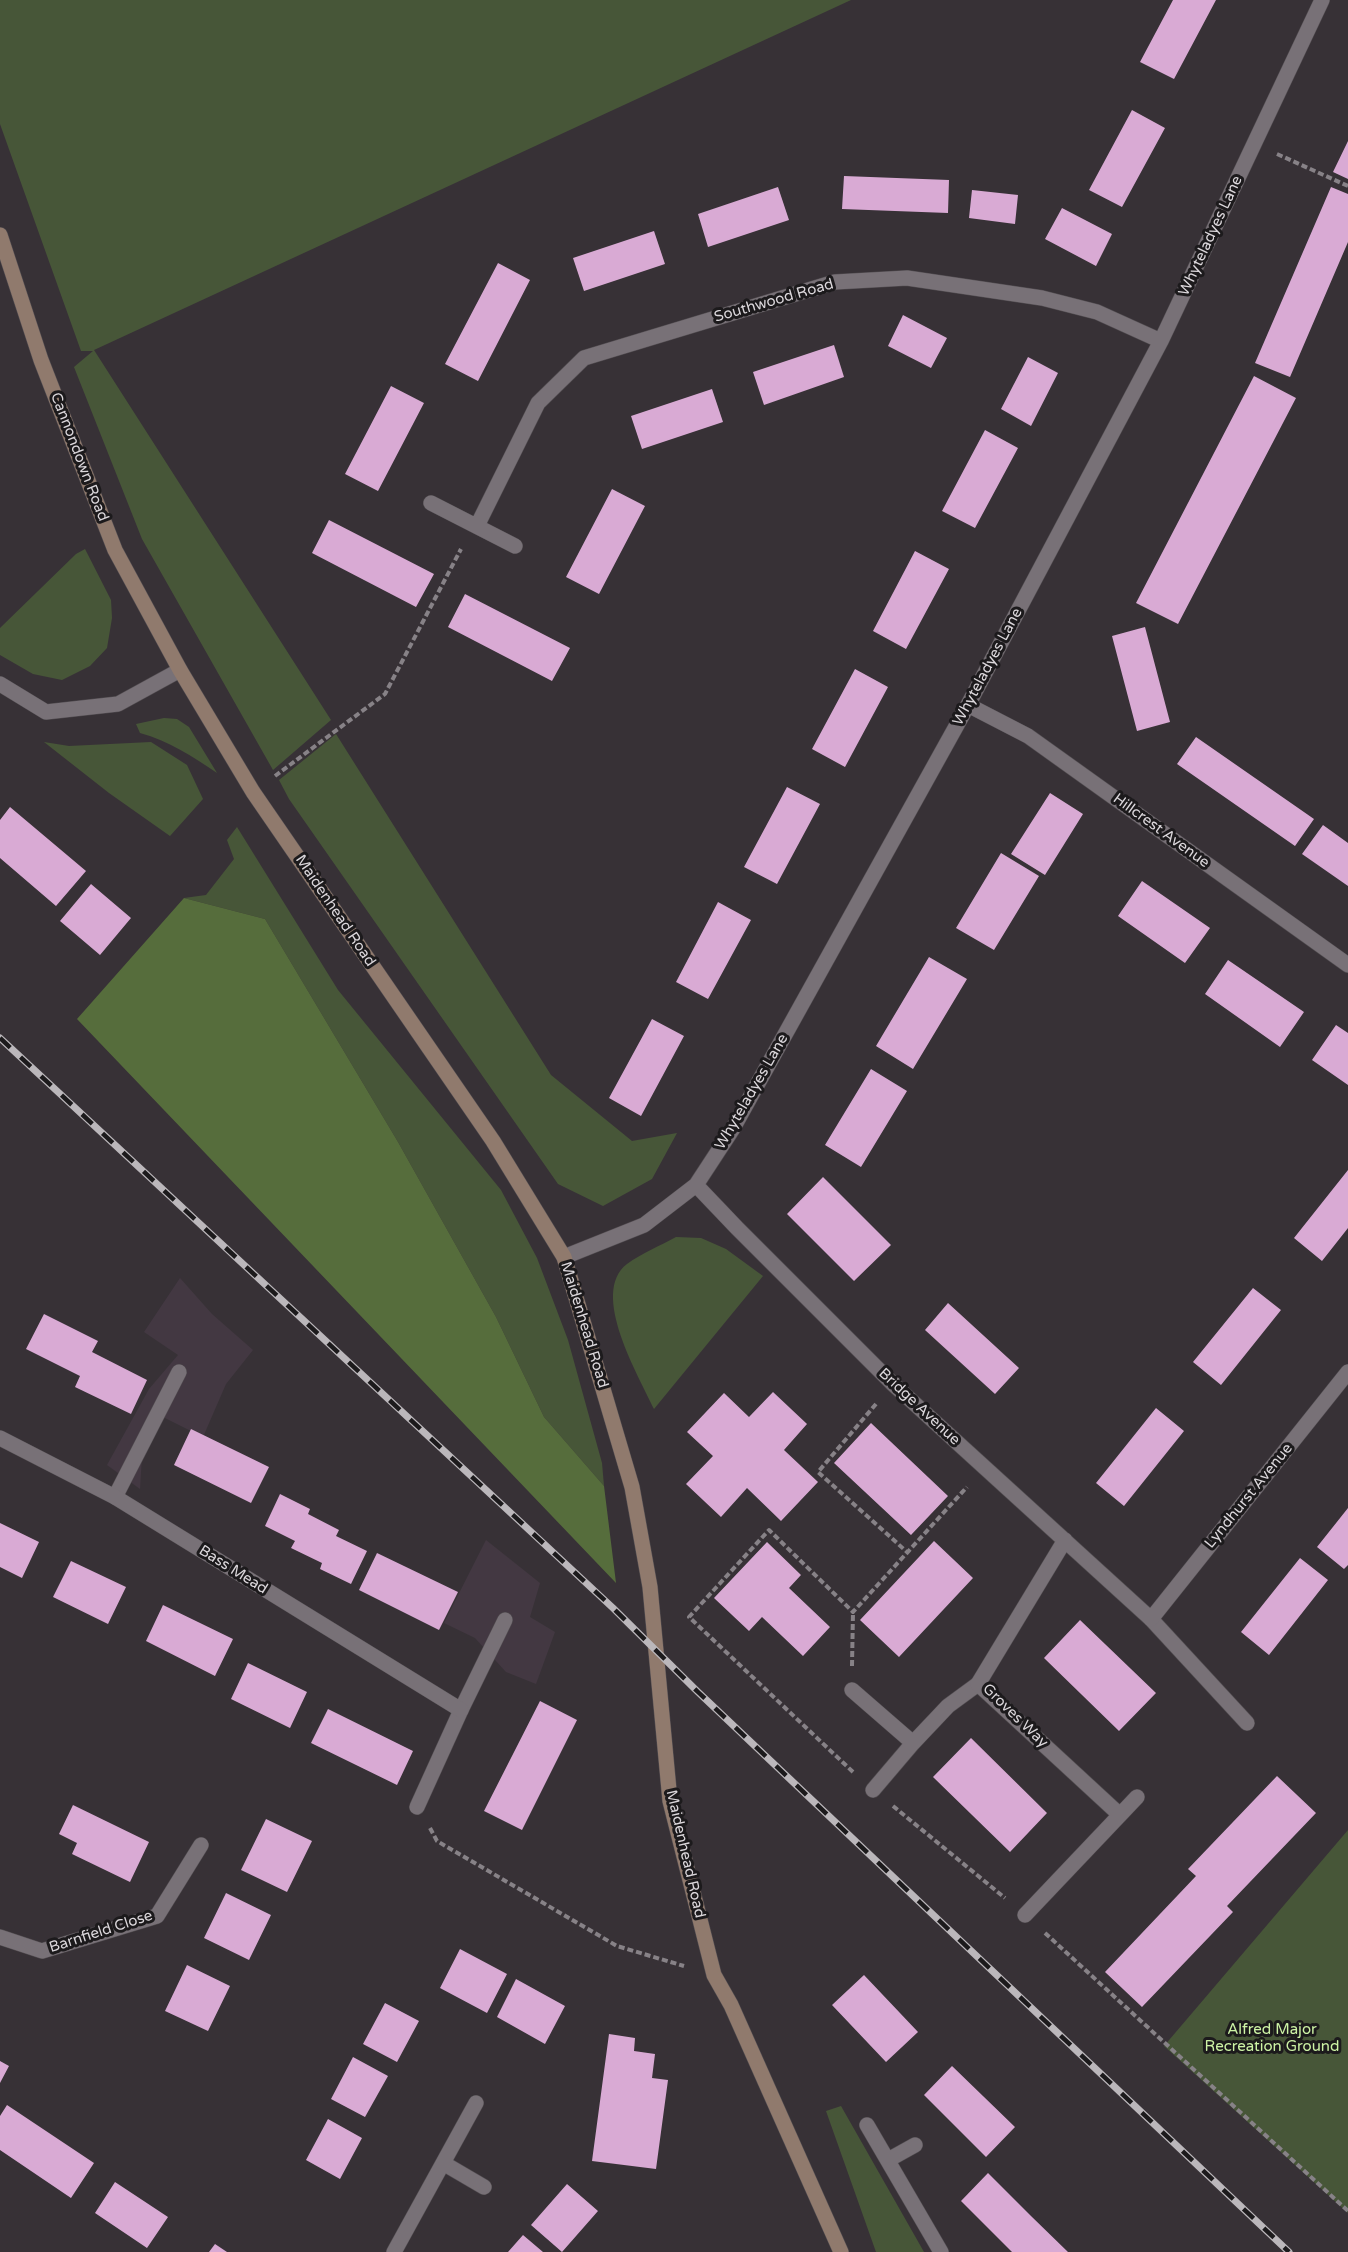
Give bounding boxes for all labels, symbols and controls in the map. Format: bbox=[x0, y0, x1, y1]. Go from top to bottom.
street label: Whyteladyes Lane bbox=[1175, 173, 1247, 299]
street label: Southwood Road bbox=[712, 275, 836, 327]
street label: Cannondown Road bbox=[46, 390, 112, 524]
street label: Whyteladyes Lane bbox=[949, 605, 1027, 729]
street label: Hillcrest Avenue bbox=[1109, 790, 1213, 872]
street label: Maidenhead Road bbox=[291, 852, 379, 970]
street label: Whyteladyes Lane bbox=[712, 1031, 792, 1153]
street label: Maidenhead Road bbox=[556, 1260, 612, 1390]
street label: Bridge Avenue bbox=[875, 1365, 963, 1449]
street label: Lyndhurst Avenue bbox=[1201, 1440, 1297, 1552]
street label: Bass Mead bbox=[195, 1542, 271, 1598]
street label: Groves Way bbox=[978, 1680, 1052, 1752]
street label: Maidenhead Road bbox=[662, 1788, 708, 1920]
street label: Barnfield Close bbox=[47, 1907, 155, 1957]
park label: Alfred Major Recreation Ground bbox=[1205, 2021, 1339, 2056]

